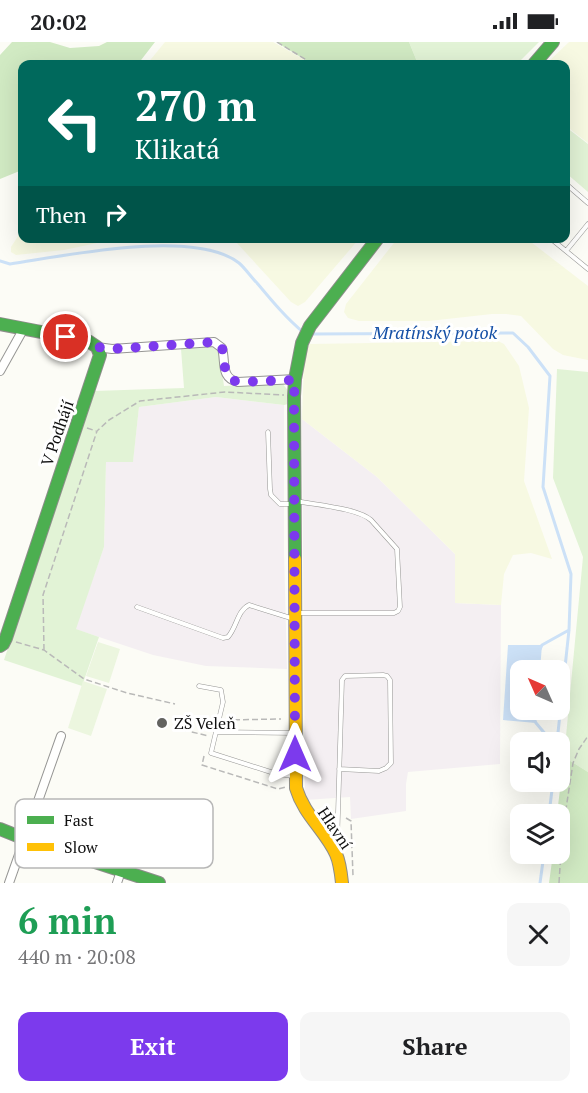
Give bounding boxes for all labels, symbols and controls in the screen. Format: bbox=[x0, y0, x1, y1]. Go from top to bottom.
text: 20:02 bbox=[30, 7, 87, 36]
text: 270 m bbox=[135, 77, 256, 133]
icon: left bbox=[36, 84, 114, 162]
text: Klikatá bbox=[135, 131, 220, 167]
icon: right bbox=[99, 198, 132, 231]
text: Then bbox=[36, 200, 87, 229]
pin bbox=[40, 311, 91, 362]
icon: arrive bbox=[49, 320, 82, 353]
water label: Mratínský potok bbox=[372, 320, 498, 344]
street label: V Podhájí bbox=[36, 397, 79, 469]
north arrow bbox=[510, 660, 570, 720]
map controls bbox=[510, 660, 570, 864]
place label: ZŠ Veleň bbox=[174, 712, 236, 734]
marker: ZŠ Veleň bbox=[155, 716, 169, 730]
position arrow bbox=[263, 722, 327, 786]
button: sound bbox=[510, 732, 570, 792]
legend bbox=[15, 799, 213, 868]
street label: Hlavní bbox=[313, 802, 357, 854]
button: layers bbox=[510, 804, 570, 864]
text: Fast bbox=[64, 809, 94, 831]
text: Slow bbox=[64, 836, 98, 858]
text: 6 min bbox=[18, 897, 116, 944]
button: close bbox=[507, 903, 570, 966]
text: 440 m · 20:08 bbox=[18, 943, 136, 970]
button: Exit bbox=[18, 1012, 288, 1081]
button: Share bbox=[300, 1012, 570, 1081]

